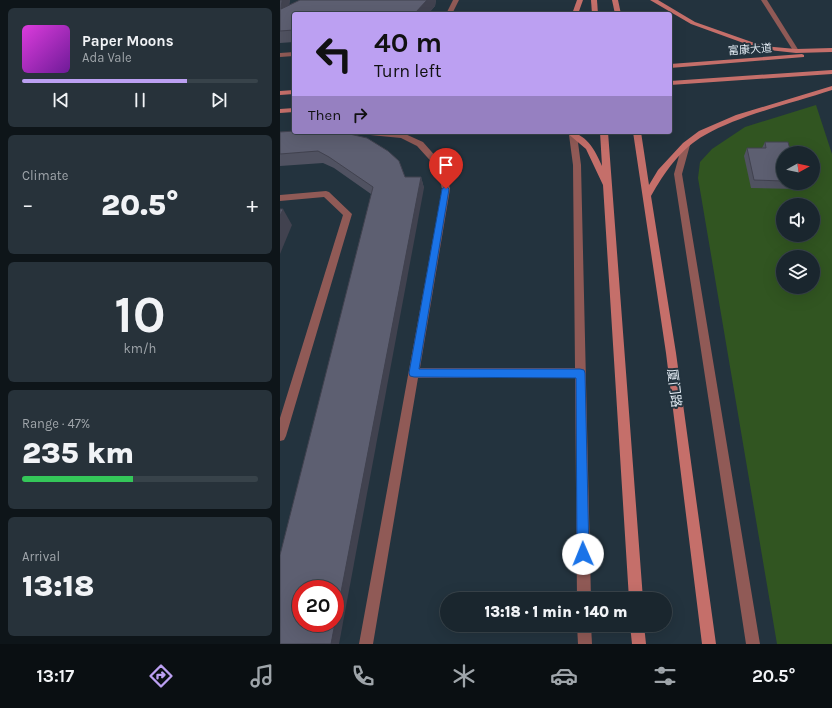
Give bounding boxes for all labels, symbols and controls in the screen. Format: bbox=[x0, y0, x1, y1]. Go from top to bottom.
text: 40 m bbox=[374, 26, 442, 59]
icon: left bbox=[308, 28, 360, 80]
text: Paper Moons bbox=[82, 32, 174, 50]
street label: 富康大道 bbox=[728, 41, 772, 58]
text: Ada Vale bbox=[82, 50, 132, 65]
text: Turn left bbox=[374, 60, 442, 82]
icon: previous bbox=[50, 89, 72, 111]
icon: pause bbox=[129, 89, 151, 111]
icon: next bbox=[208, 89, 230, 111]
icon: right bbox=[349, 104, 371, 126]
text: Then bbox=[308, 106, 341, 124]
north arrow bbox=[776, 146, 820, 190]
map controls bbox=[776, 146, 820, 294]
pin bbox=[429, 148, 463, 189]
icon: arrive bbox=[435, 154, 457, 176]
text: Climate bbox=[22, 168, 68, 183]
text: 20.5° bbox=[101, 187, 179, 223]
text: − bbox=[22, 192, 34, 218]
text: + bbox=[246, 192, 258, 218]
button: sound bbox=[776, 198, 820, 242]
button: layers bbox=[776, 250, 820, 294]
text: 10 bbox=[114, 284, 166, 345]
text: km/h bbox=[124, 341, 156, 356]
street label: 厦门路 bbox=[665, 368, 684, 408]
text: Range · 47% bbox=[22, 416, 90, 431]
text: 235 km bbox=[22, 435, 134, 471]
position arrow bbox=[562, 533, 604, 575]
text: Arrival bbox=[22, 549, 60, 564]
text: 13:18 bbox=[22, 568, 94, 604]
speed limit sign: 20 bbox=[292, 580, 344, 632]
text: 13:18 · 1 min · 140 m bbox=[484, 603, 628, 621]
icon: directions bbox=[147, 662, 175, 690]
icon: music bbox=[248, 662, 276, 690]
icon: phone bbox=[349, 662, 377, 690]
icon: climate bbox=[450, 662, 478, 690]
icon: car bbox=[550, 662, 578, 690]
icon: filters bbox=[651, 662, 679, 690]
text: 13:17 bbox=[36, 665, 74, 687]
text: 20.5° bbox=[752, 665, 796, 687]

